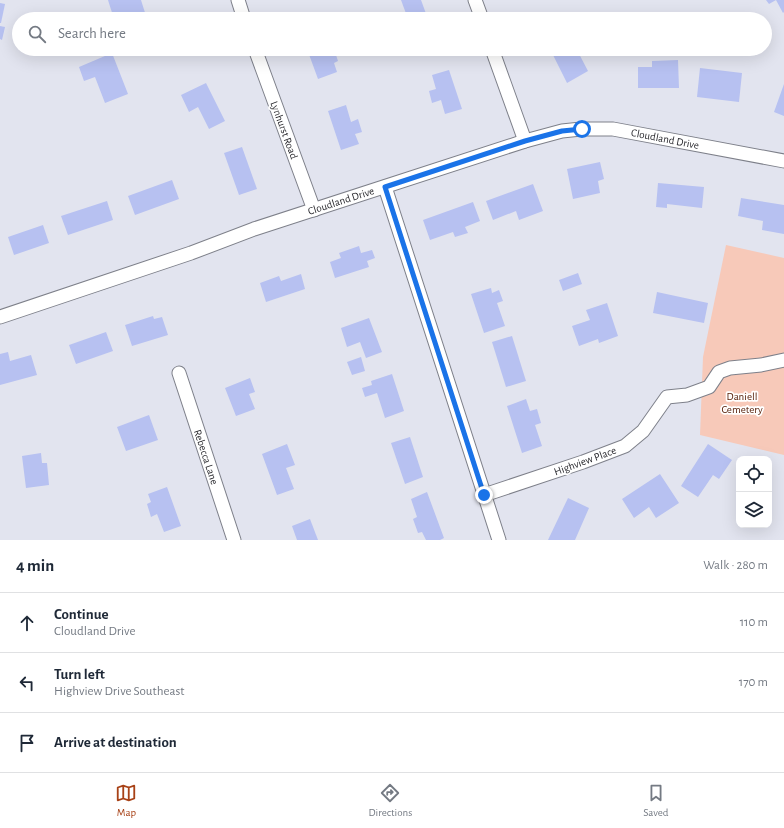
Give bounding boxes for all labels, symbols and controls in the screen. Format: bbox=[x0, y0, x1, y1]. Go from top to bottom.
search box bbox=[12, 12, 772, 56]
icon: search bbox=[26, 23, 48, 45]
text: Search here bbox=[58, 26, 126, 41]
street label: Lynhurst Road bbox=[268, 100, 300, 161]
route start bbox=[573, 120, 591, 138]
street label: Cloudland Drive bbox=[630, 127, 700, 151]
street label: Cloudland Drive bbox=[307, 185, 375, 217]
park label: Daniell Cemetery bbox=[721, 391, 763, 415]
street label: Rebecca Lane bbox=[192, 428, 220, 486]
street label: Highview Place bbox=[552, 445, 618, 477]
map controls bbox=[736, 456, 772, 528]
button: locate bbox=[736, 456, 772, 492]
route end bbox=[475, 486, 493, 504]
button: layers bbox=[736, 492, 772, 528]
text: 4 min bbox=[16, 557, 54, 574]
text: Walk · 280 m bbox=[703, 559, 768, 572]
text: Continue bbox=[54, 607, 109, 622]
icon: ahead bbox=[16, 612, 38, 634]
text: 110 m bbox=[740, 616, 768, 629]
text: Cloudland Drive bbox=[54, 625, 135, 638]
text: Turn left bbox=[54, 667, 105, 682]
icon: left bbox=[16, 672, 38, 694]
text: 170 m bbox=[739, 676, 768, 689]
text: Highview Drive Southeast bbox=[54, 685, 184, 698]
icon: arrive bbox=[16, 732, 38, 754]
text: Arrive at destination bbox=[54, 735, 177, 750]
tab: Map bbox=[115, 782, 137, 819]
tab: Directions bbox=[368, 782, 412, 819]
tab: Saved bbox=[643, 782, 668, 819]

